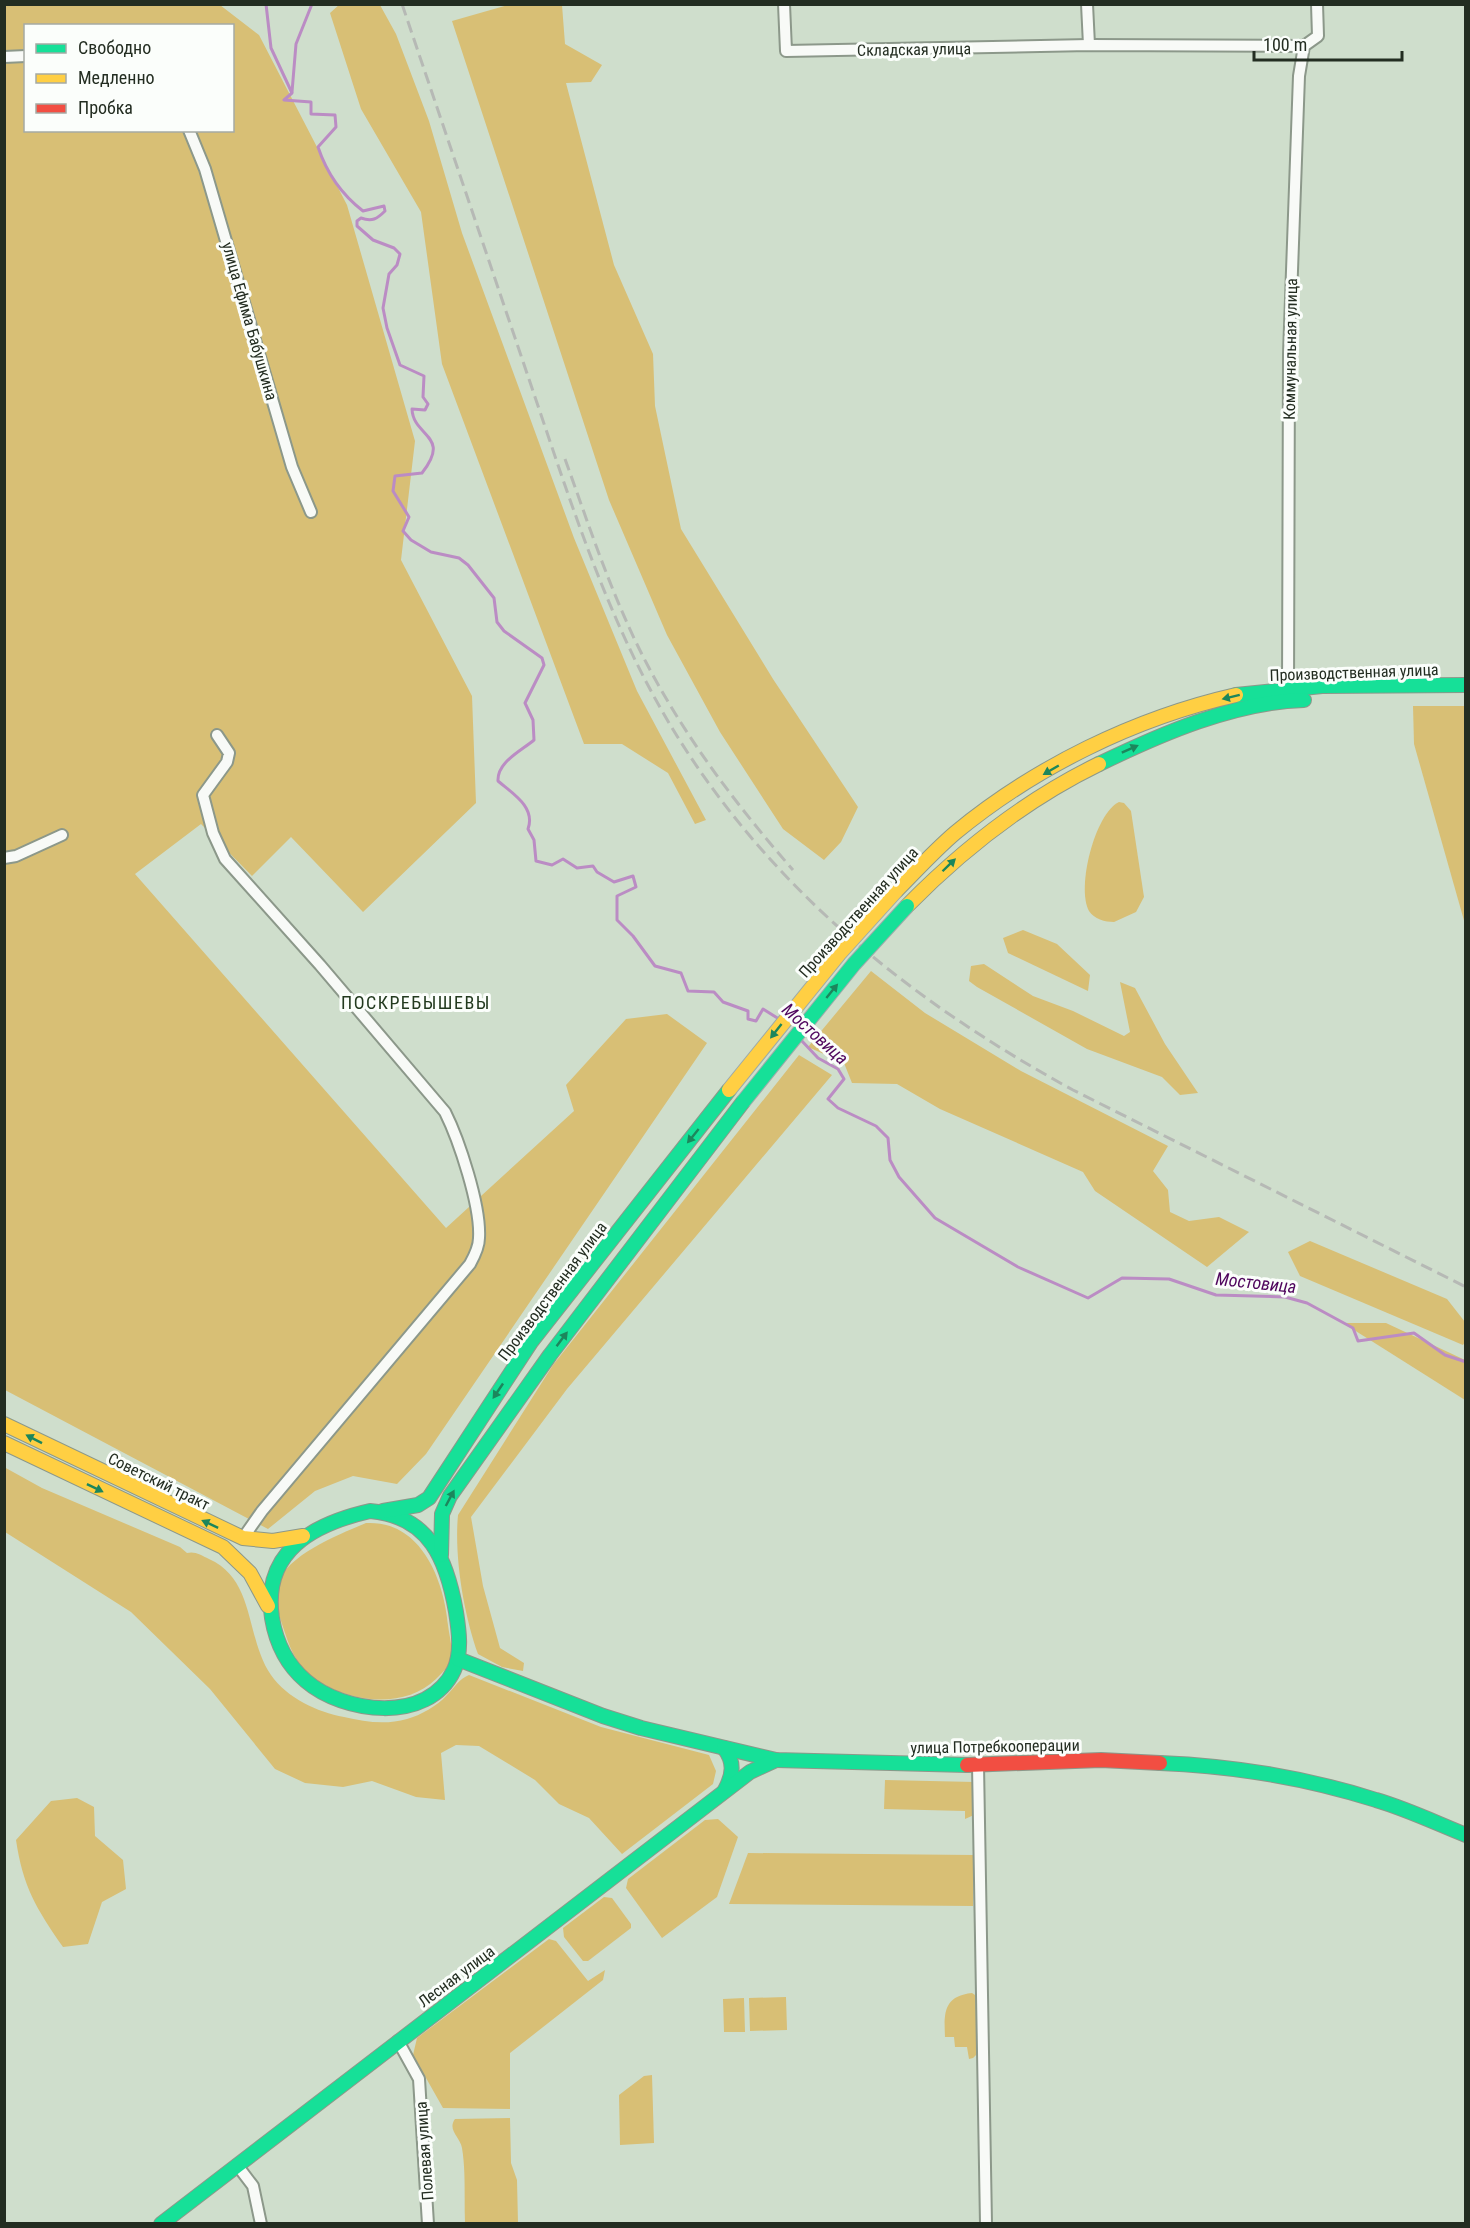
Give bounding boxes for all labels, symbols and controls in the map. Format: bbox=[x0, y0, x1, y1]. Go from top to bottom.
legend bbox=[24, 24, 234, 132]
scale bar bbox=[1254, 24, 1402, 62]
text: 100 m bbox=[1263, 34, 1307, 55]
text: Свободно bbox=[78, 37, 151, 58]
street label: Складская улица bbox=[857, 39, 971, 60]
text: Медленно bbox=[78, 67, 155, 88]
text: Пробка bbox=[78, 97, 133, 118]
street label: улица Ефима Бабушкина bbox=[218, 240, 281, 403]
street label: Коммунальная улица bbox=[1280, 278, 1301, 420]
street label: Производственная улица bbox=[1269, 660, 1439, 685]
one-way arrow bbox=[1221, 693, 1240, 703]
one-way arrow bbox=[1121, 744, 1138, 753]
one-way arrow bbox=[1042, 765, 1059, 775]
street label: Производственная улица bbox=[795, 843, 922, 982]
one-way arrow bbox=[941, 858, 956, 872]
one-way arrow bbox=[826, 983, 839, 999]
district label: ПОСКРЕБЫШЕВЫ bbox=[341, 992, 491, 1013]
water label: Мостовица bbox=[778, 999, 852, 1069]
one-way arrow bbox=[770, 1024, 782, 1039]
one-way arrow bbox=[686, 1128, 699, 1144]
street label: Производственная улица bbox=[494, 1218, 611, 1365]
water label: Мостовица bbox=[1215, 1268, 1297, 1297]
one-way arrow bbox=[556, 1332, 568, 1348]
one-way arrow bbox=[493, 1383, 504, 1399]
one-way arrow bbox=[25, 1434, 42, 1444]
street label: Советский тракт bbox=[105, 1449, 213, 1514]
one-way arrow bbox=[86, 1483, 103, 1493]
one-way arrow bbox=[445, 1490, 455, 1507]
one-way arrow bbox=[201, 1519, 218, 1528]
street label: улица Потребкооперации bbox=[910, 1736, 1080, 1757]
street label: Лесная улица bbox=[414, 1942, 498, 2011]
street label: Полевая улица bbox=[412, 2101, 437, 2201]

